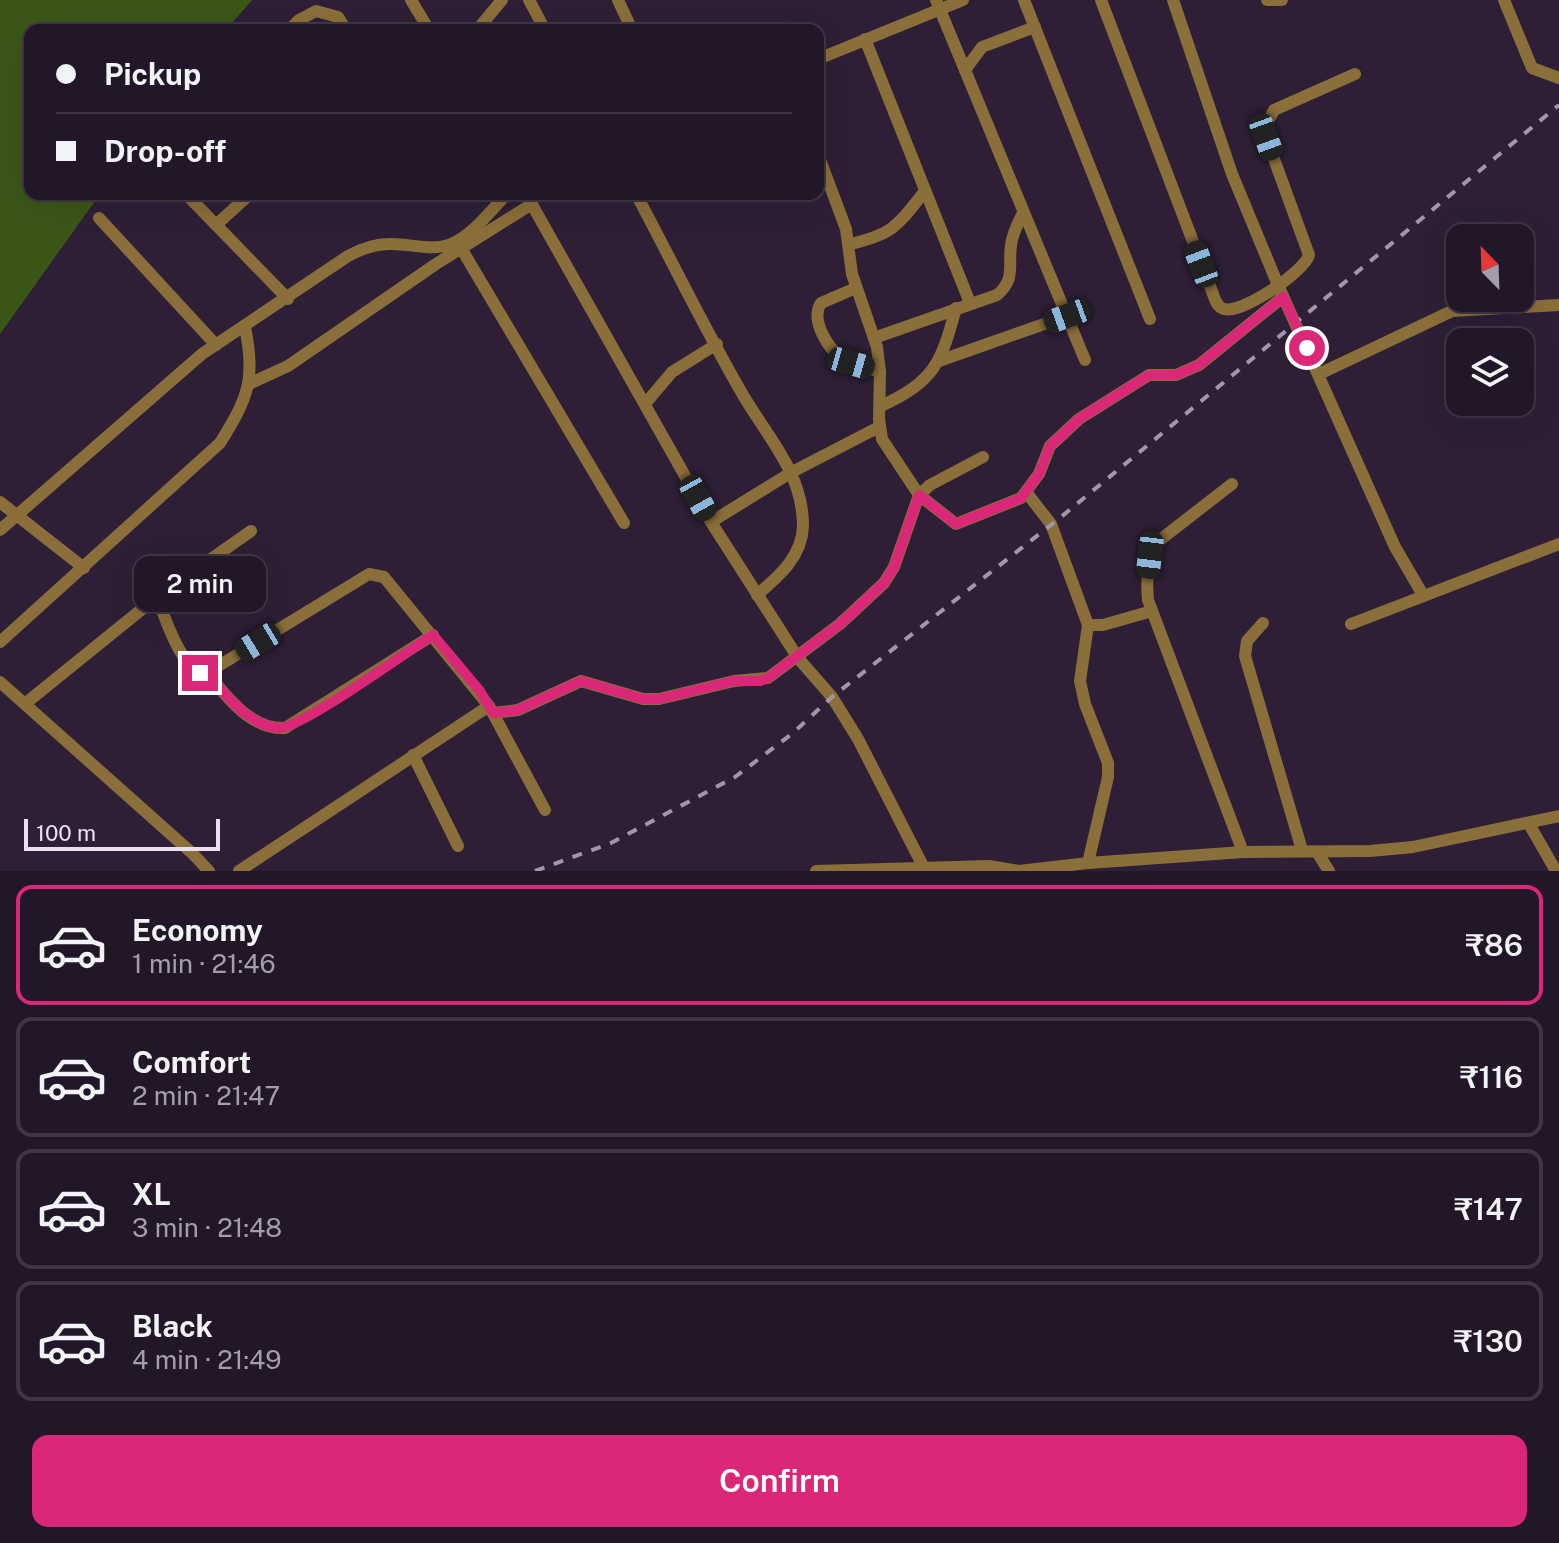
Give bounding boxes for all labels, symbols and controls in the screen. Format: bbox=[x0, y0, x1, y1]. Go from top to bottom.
text: Pickup bbox=[104, 56, 201, 92]
car bbox=[1247, 110, 1285, 164]
text: Drop-off bbox=[104, 133, 226, 169]
north arrow bbox=[1446, 224, 1534, 312]
map controls bbox=[1446, 224, 1534, 416]
car bbox=[1181, 237, 1221, 291]
car bbox=[1040, 297, 1094, 335]
button: layers bbox=[1446, 328, 1534, 416]
route start bbox=[1289, 330, 1325, 366]
car bbox=[825, 345, 877, 381]
car bbox=[676, 471, 720, 525]
car bbox=[1135, 530, 1165, 580]
callout: 2 min bbox=[134, 557, 266, 613]
text: 2 min bbox=[166, 568, 234, 599]
car bbox=[231, 619, 285, 665]
route end bbox=[182, 655, 218, 691]
scale bar bbox=[24, 815, 220, 851]
text: 100 m bbox=[36, 820, 96, 846]
icon: car bbox=[36, 909, 108, 981]
text: Economy bbox=[132, 912, 263, 948]
text: ₹86 bbox=[1466, 927, 1523, 963]
text: 1 min · 21:46 bbox=[132, 948, 276, 979]
icon: car bbox=[36, 1041, 108, 1113]
text: Comfort bbox=[132, 1044, 251, 1080]
text: ₹116 bbox=[1460, 1059, 1523, 1095]
text: 2 min · 21:47 bbox=[132, 1080, 280, 1111]
icon: car bbox=[36, 1173, 108, 1245]
text: XL bbox=[132, 1176, 171, 1212]
text: ₹147 bbox=[1454, 1191, 1523, 1227]
text: 3 min · 21:48 bbox=[132, 1212, 282, 1243]
icon: car bbox=[36, 1305, 108, 1377]
text: Black bbox=[132, 1308, 213, 1344]
text: ₹130 bbox=[1454, 1323, 1523, 1359]
text: 4 min · 21:49 bbox=[132, 1344, 282, 1375]
button: Confirm bbox=[32, 1435, 1527, 1527]

